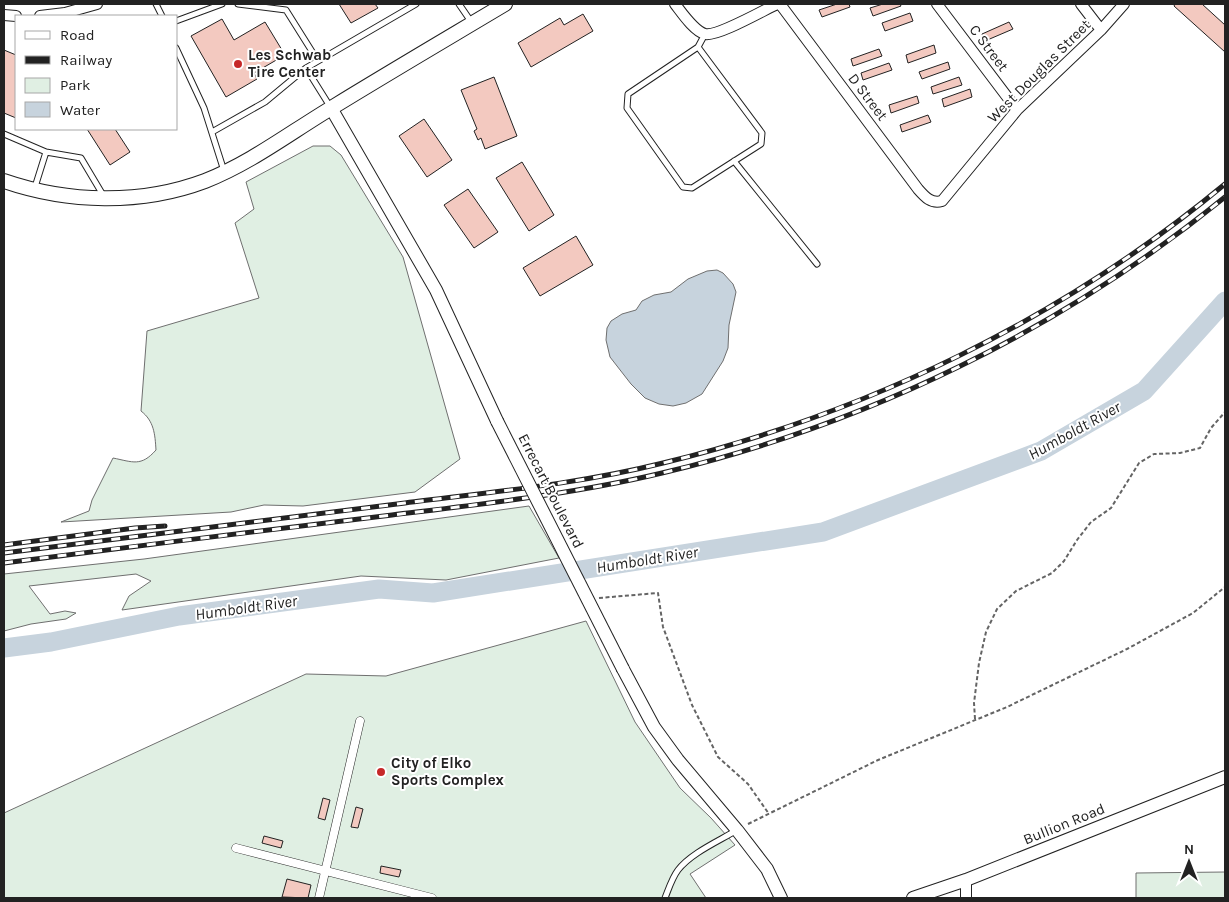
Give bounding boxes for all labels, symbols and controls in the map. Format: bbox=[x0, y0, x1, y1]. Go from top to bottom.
legend bbox=[15, 15, 178, 130]
street label: West Douglas Street bbox=[984, 15, 1095, 126]
street label: C Street bbox=[966, 21, 1013, 75]
text: Road bbox=[60, 26, 95, 44]
place label: Les Schwab Tire Center bbox=[248, 46, 331, 81]
text: Railway bbox=[60, 51, 112, 69]
marker: Les Schwab Tire Center bbox=[232, 58, 244, 70]
street label: D Street bbox=[844, 70, 892, 125]
text: Park bbox=[60, 76, 90, 94]
text: Water bbox=[60, 101, 101, 119]
water label: Humboldt River bbox=[1025, 397, 1124, 464]
street label: Errecart Boulevard bbox=[514, 431, 588, 551]
water label: Humboldt River bbox=[595, 542, 700, 577]
water label: Humboldt River bbox=[194, 591, 299, 624]
place label: City of Elko Sports Complex bbox=[391, 754, 505, 789]
marker: City of Elko Sports Complex bbox=[375, 766, 387, 778]
street label: Bullion Road bbox=[1020, 799, 1108, 849]
north arrow bbox=[1164, 837, 1214, 887]
text: N bbox=[1184, 841, 1194, 858]

